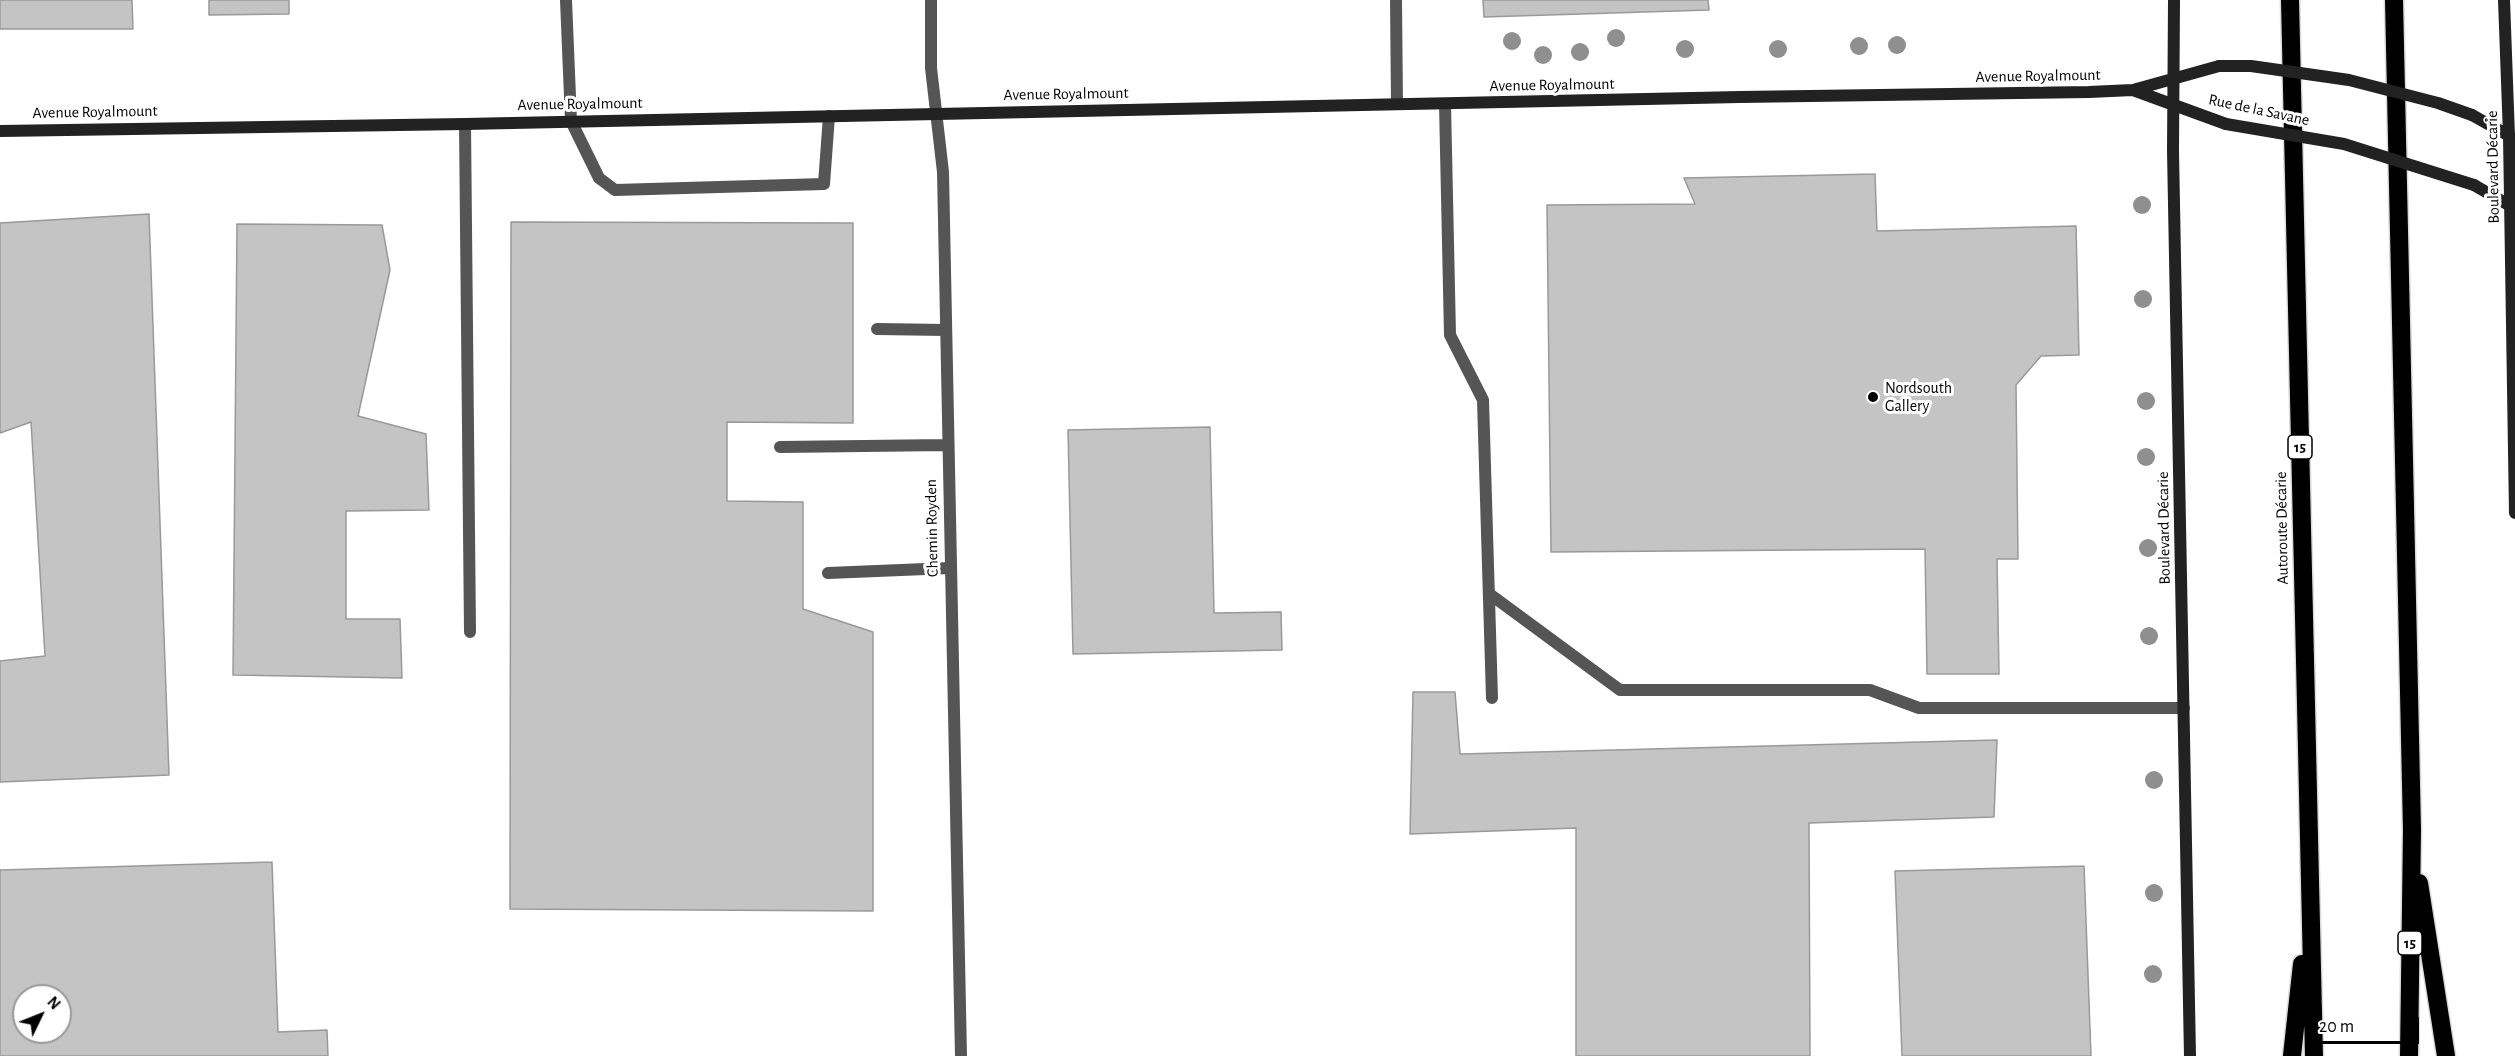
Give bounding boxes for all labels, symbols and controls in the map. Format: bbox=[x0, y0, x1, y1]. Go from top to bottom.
street label: Avenue Royalmount bbox=[1975, 65, 2101, 87]
street label: Avenue Royalmount bbox=[1489, 74, 1615, 96]
street label: Avenue Royalmount bbox=[1003, 83, 1129, 105]
street label: Rue de la Savane bbox=[2207, 90, 2311, 130]
street label: Avenue Royalmount bbox=[517, 93, 643, 115]
street label: Avenue Royalmount bbox=[32, 101, 158, 123]
street label: Boulevard Décarie bbox=[2482, 110, 2504, 224]
place label: Nordsouth Gallery bbox=[1885, 378, 1952, 416]
marker: Nordsouth Gallery bbox=[1866, 390, 1880, 404]
road number: 15 bbox=[2288, 435, 2312, 459]
street label: Boulevard Décarie bbox=[2153, 471, 2175, 585]
street label: Autoroute Décarie bbox=[2271, 471, 2293, 585]
street label: Chemin Royden bbox=[922, 479, 942, 577]
road number: 15 bbox=[2398, 931, 2422, 955]
north arrow bbox=[12, 984, 72, 1044]
text: N bbox=[44, 994, 63, 1013]
scale bar bbox=[2311, 1005, 2422, 1043]
text: 20 m bbox=[2319, 1018, 2354, 1036]

